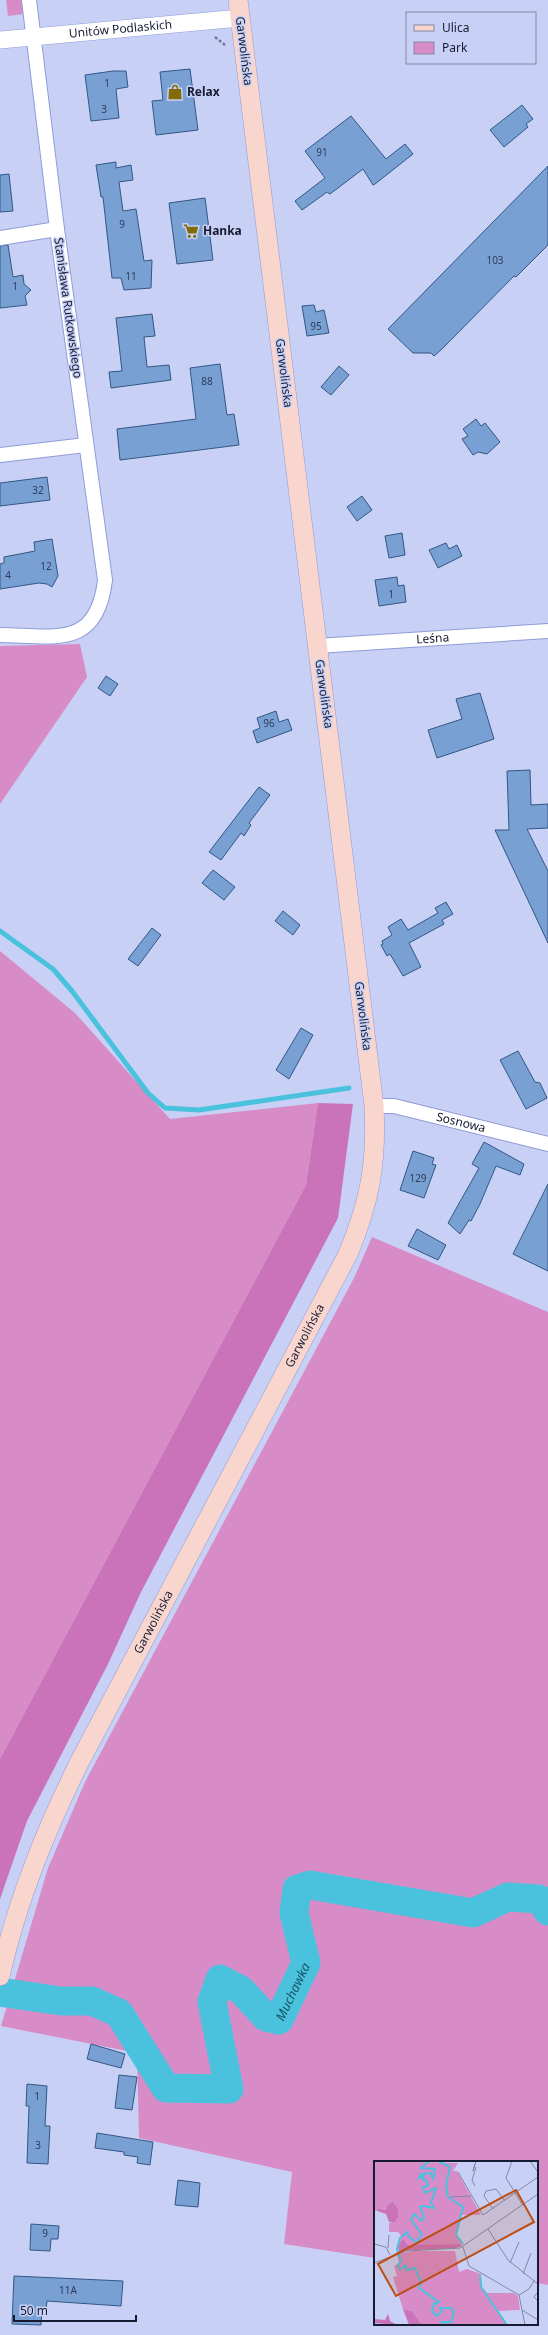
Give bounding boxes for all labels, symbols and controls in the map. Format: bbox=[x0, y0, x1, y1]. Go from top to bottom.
legend bbox=[406, 12, 536, 64]
street label: Unitów Podlaskich bbox=[68, 15, 173, 42]
street label: Garwolińska bbox=[232, 15, 257, 87]
text: Ulica bbox=[442, 19, 469, 36]
text: Park bbox=[442, 39, 468, 56]
house number: 1 bbox=[104, 76, 110, 90]
shop icon: Relax bbox=[166, 83, 184, 101]
place label: Relax bbox=[187, 83, 220, 100]
house number: 3 bbox=[101, 102, 107, 116]
house number: 91 bbox=[316, 145, 328, 159]
house number: 9 bbox=[119, 217, 125, 231]
supermarket icon: Hanka bbox=[182, 222, 200, 240]
place label: Hanka bbox=[203, 222, 242, 239]
street label: Stanisława Rutkowskiego bbox=[50, 237, 87, 379]
house number: 103 bbox=[486, 253, 504, 267]
house number: 11 bbox=[125, 269, 137, 283]
house number: 1 bbox=[12, 279, 18, 293]
house number: 95 bbox=[310, 319, 322, 333]
street label: Garwolińska bbox=[272, 337, 297, 409]
house number: 88 bbox=[201, 374, 213, 388]
house number: 32 bbox=[32, 483, 44, 497]
house number: 12 bbox=[40, 559, 52, 573]
house number: 4 bbox=[5, 568, 11, 582]
house number: 1 bbox=[388, 587, 394, 601]
street label: Leśna bbox=[416, 628, 450, 648]
street label: Garwolińska bbox=[311, 658, 338, 730]
house number: 96 bbox=[263, 716, 275, 730]
street label: Garwolińska bbox=[351, 980, 376, 1052]
street label: Sosnowa bbox=[435, 1108, 488, 1136]
house number: 129 bbox=[409, 1171, 427, 1185]
street label: Garwolińska bbox=[281, 1301, 328, 1370]
street label: Garwolińska bbox=[129, 1587, 177, 1657]
water label: Muchawka bbox=[271, 1959, 314, 2024]
house number: 1 bbox=[34, 2089, 40, 2103]
house number: 3 bbox=[35, 2138, 41, 2152]
inset map bbox=[374, 2161, 538, 2325]
house number: 9 bbox=[42, 2226, 48, 2240]
house number: 11A bbox=[59, 2283, 78, 2297]
scale bar bbox=[14, 2297, 136, 2323]
text: 50 m bbox=[20, 2302, 48, 2319]

